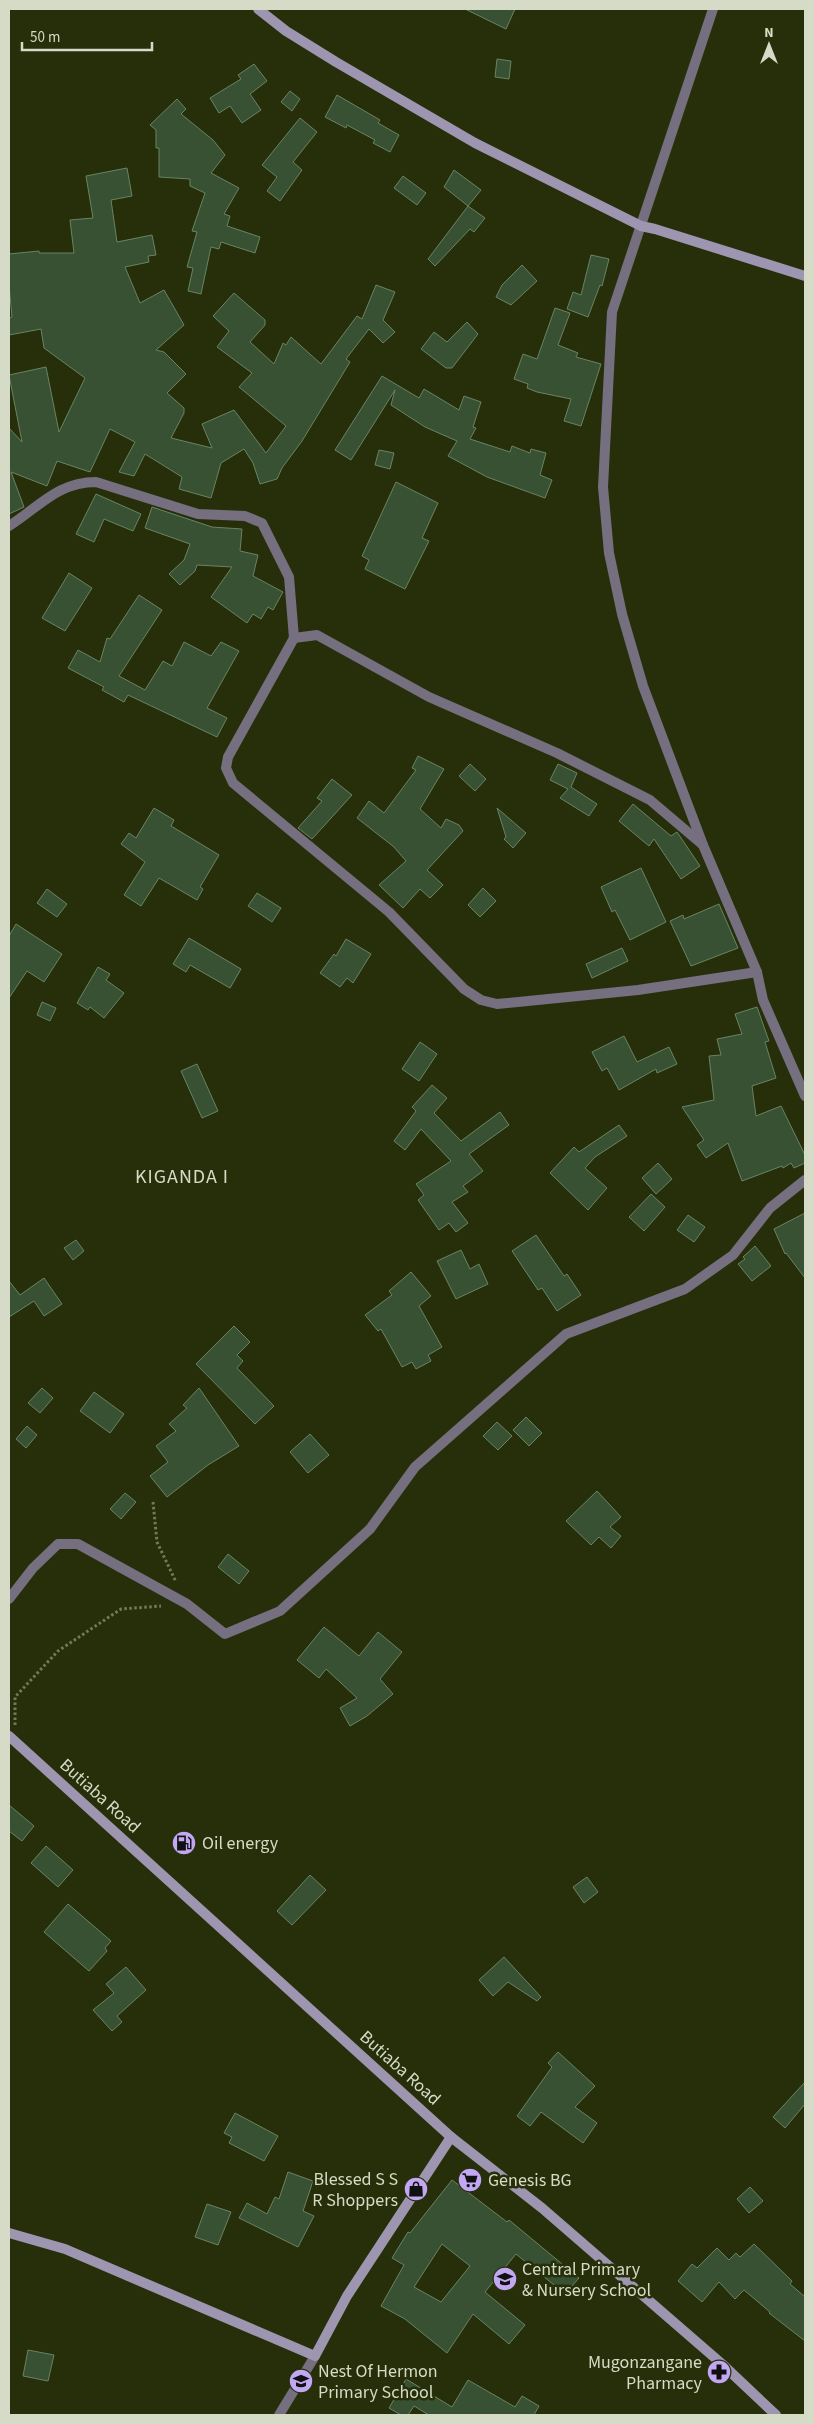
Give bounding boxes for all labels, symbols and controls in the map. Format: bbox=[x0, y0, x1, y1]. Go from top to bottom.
scale bar bbox=[22, 20, 152, 52]
north arrow bbox=[744, 20, 794, 70]
text: N bbox=[764, 23, 774, 43]
text: 50 m bbox=[30, 27, 60, 48]
district label: KIGANDA I bbox=[135, 1163, 229, 1191]
street label: Butiaba Road bbox=[54, 1753, 146, 1839]
fuel station icon: Oil energy bbox=[171, 1830, 197, 1856]
place label: Oil energy bbox=[202, 1831, 279, 1856]
street label: Butiaba Road bbox=[354, 2025, 446, 2111]
place label: Blessed S S R Shoppers bbox=[312, 2167, 398, 2213]
supermarket icon: Genesis BG bbox=[457, 2167, 483, 2193]
place label: Genesis BG bbox=[488, 2168, 572, 2193]
shop icon: Blessed S S R Shoppers bbox=[403, 2176, 429, 2202]
place label: Central Primary & Nursery School bbox=[522, 2257, 651, 2303]
school or university icon: Central Primary & Nursery School bbox=[492, 2266, 518, 2292]
place label: Mugonzangane Pharmacy bbox=[588, 2350, 703, 2396]
place label: Nest Of Hermon Primary School bbox=[318, 2359, 438, 2405]
pharmacy icon: Mugonzangane Pharmacy bbox=[706, 2359, 732, 2385]
school or university icon: Nest Of Hermon Primary School bbox=[288, 2368, 314, 2394]

